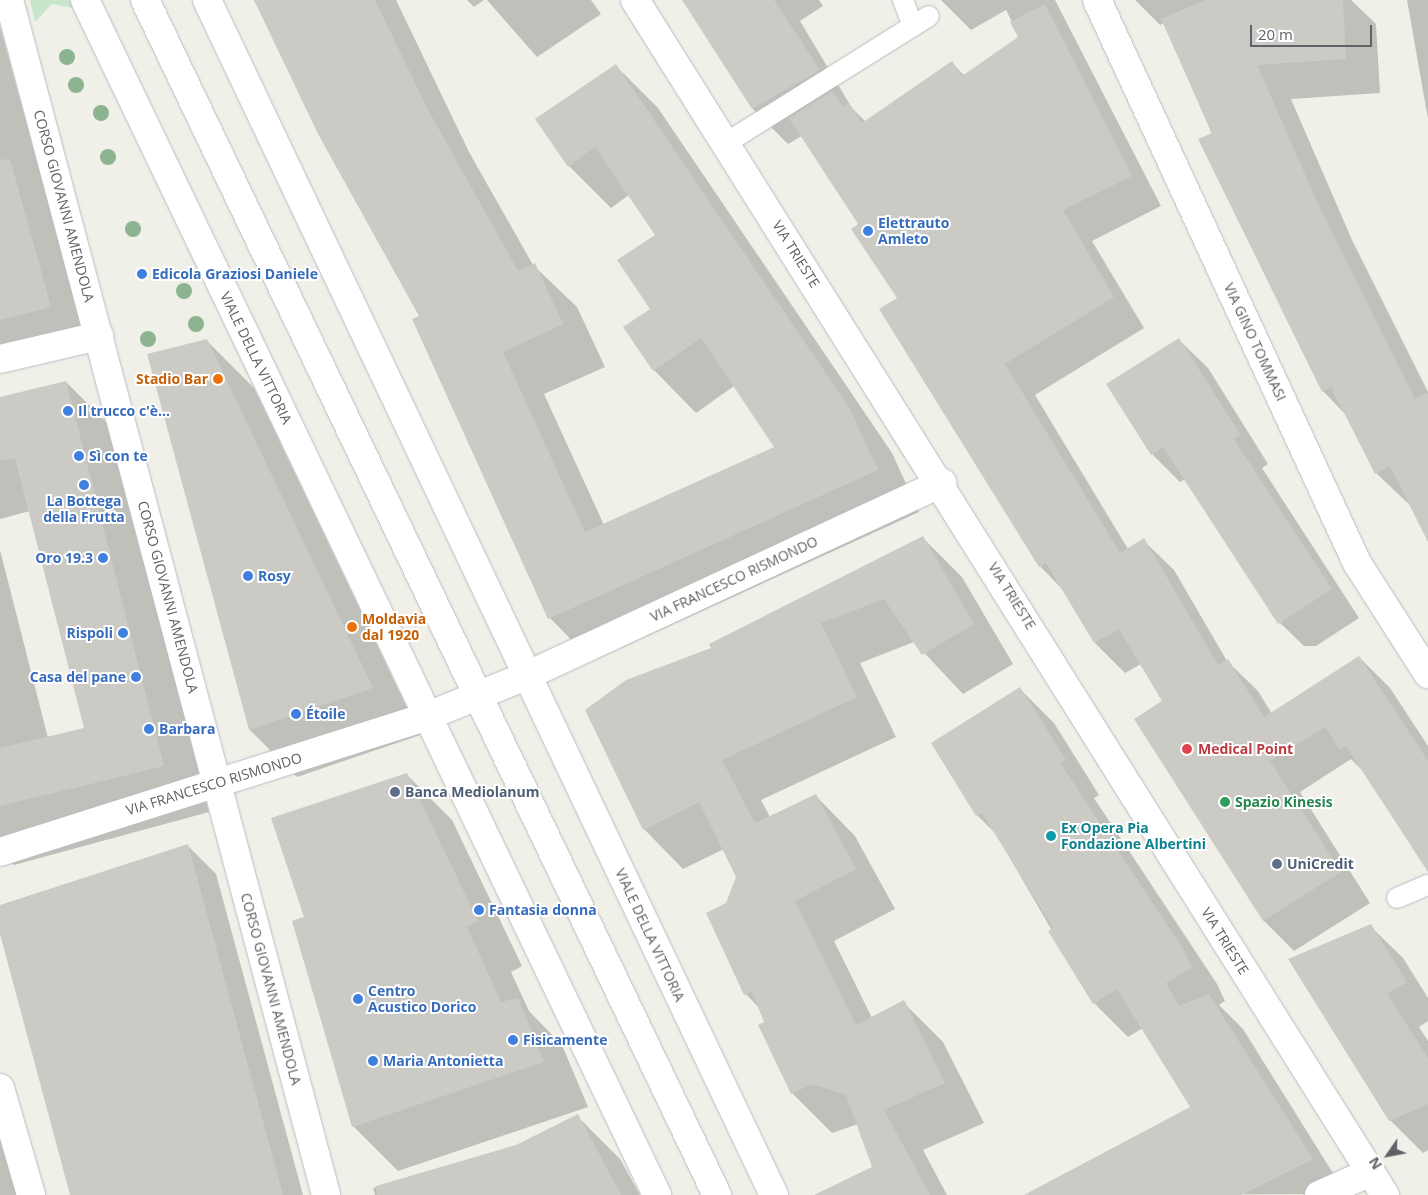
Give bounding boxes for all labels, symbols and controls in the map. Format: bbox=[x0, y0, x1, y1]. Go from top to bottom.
scale bar bbox=[1253, 15, 1376, 47]
text: 20 m bbox=[1258, 24, 1293, 44]
street label: CORSO GIOVANNI AMENDOLA bbox=[30, 108, 98, 304]
place label: Elettrauto Amleto bbox=[878, 215, 949, 248]
street label: VIA TRIESTE bbox=[769, 217, 823, 291]
marker: Elettrauto Amleto bbox=[862, 225, 874, 237]
place label: Edicola Graziosi Daniele bbox=[152, 266, 318, 282]
marker: Edicola Graziosi Daniele bbox=[136, 268, 148, 280]
street label: VIA GINO TOMMASI bbox=[1220, 280, 1290, 404]
street label: VIALE DELLA VITTORIA bbox=[217, 289, 295, 427]
place label: Stadio Bar bbox=[136, 371, 208, 387]
marker: Stadio Bar bbox=[212, 373, 224, 385]
place label: Il trucco c'è... bbox=[78, 403, 170, 419]
marker: Il trucco c'è... bbox=[62, 405, 74, 417]
place label: Sì con te bbox=[89, 448, 148, 464]
marker: Sì con te bbox=[73, 450, 85, 462]
marker: La Bottega della Frutta bbox=[78, 479, 90, 491]
place label: La Bottega della Frutta bbox=[43, 493, 125, 526]
street label: CORSO GIOVANNI AMENDOLA bbox=[134, 499, 202, 695]
street label: VIA FRANCESCO RISMONDO bbox=[648, 533, 820, 625]
place label: Oro 19.3 bbox=[35, 550, 93, 566]
marker: Oro 19.3 bbox=[97, 552, 109, 564]
street label: VIA TRIESTE bbox=[985, 559, 1039, 633]
place label: Rosy bbox=[258, 568, 291, 584]
marker: Rosy bbox=[242, 570, 254, 582]
place label: Moldavia dal 1920 bbox=[362, 611, 426, 644]
marker: Moldavia dal 1920 bbox=[346, 621, 358, 633]
place label: Rispoli bbox=[66, 625, 113, 641]
marker: Rispoli bbox=[117, 627, 129, 639]
place label: Casa del pane bbox=[30, 669, 126, 685]
marker: Casa del pane bbox=[130, 671, 142, 683]
place label: Étoile bbox=[306, 706, 345, 722]
marker: Étoile bbox=[290, 708, 302, 720]
place label: Barbara bbox=[159, 721, 215, 737]
marker: Barbara bbox=[143, 723, 155, 735]
place label: Medical Point bbox=[1198, 741, 1293, 757]
marker: Medical Point bbox=[1180, 742, 1194, 756]
street label: VIA FRANCESCO RISMONDO bbox=[124, 749, 304, 819]
place label: Banca Mediolanum bbox=[405, 784, 540, 800]
marker: Banca Mediolanum bbox=[389, 786, 401, 798]
place label: Spazio Kinesis bbox=[1235, 794, 1333, 810]
marker: Spazio Kinesis bbox=[1219, 796, 1231, 808]
place label: Ex Opera Pia Fondazione Albertini bbox=[1061, 820, 1206, 852]
marker: Ex Opera Pia Fondazione Albertini bbox=[1045, 830, 1057, 842]
place label: UniCredit bbox=[1287, 856, 1354, 872]
marker: UniCredit bbox=[1271, 858, 1283, 870]
street label: VIALE DELLA VITTORIA bbox=[612, 866, 688, 1004]
street label: CORSO GIOVANNI AMENDOLA bbox=[237, 891, 305, 1087]
place label: Fantasia donna bbox=[489, 902, 597, 918]
marker: Fantasia donna bbox=[473, 904, 485, 916]
street label: VIA TRIESTE bbox=[1198, 904, 1252, 978]
place label: Centro Acustico Dorico bbox=[368, 983, 476, 1016]
marker: Centro Acustico Dorico bbox=[352, 993, 364, 1005]
place label: Fisicamente bbox=[523, 1032, 607, 1048]
marker: Fisicamente bbox=[507, 1034, 519, 1046]
place label: Maria Antonietta bbox=[383, 1053, 503, 1069]
marker: Maria Antonietta bbox=[367, 1055, 379, 1067]
north arrow bbox=[1363, 1130, 1413, 1180]
text: N bbox=[1364, 1153, 1386, 1173]

